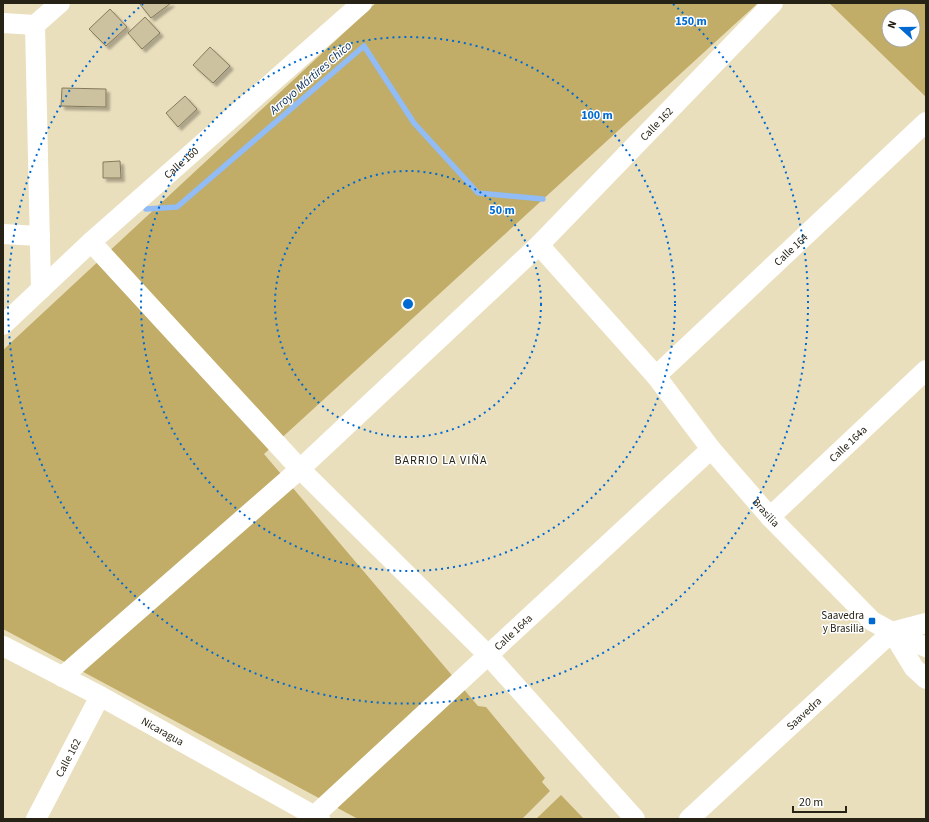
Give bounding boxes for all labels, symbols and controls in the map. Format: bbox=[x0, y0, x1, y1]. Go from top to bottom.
north arrow bbox=[881, 8, 921, 48]
text: 150 m bbox=[675, 13, 707, 30]
text: N bbox=[884, 18, 900, 31]
water label: Arroyo Mártires Chico bbox=[265, 38, 356, 119]
street label: Calle 162 bbox=[636, 104, 676, 144]
text: 100 m bbox=[581, 107, 613, 124]
street label: Calle 160 bbox=[160, 143, 202, 182]
text: 50 m bbox=[489, 202, 515, 219]
street label: Calle 164 bbox=[770, 229, 811, 269]
centre of rings bbox=[401, 297, 415, 311]
street label: Calle 164a bbox=[826, 422, 870, 465]
district label: BARRIO LA VIÑA bbox=[394, 452, 488, 469]
street label: Brasilia bbox=[749, 495, 783, 530]
place label: Saavedra y Brasilia bbox=[821, 608, 864, 636]
street label: Calle 164a bbox=[491, 611, 535, 654]
marker: Saavedra y Brasilia bbox=[867, 616, 877, 626]
street label: Saavedra bbox=[783, 693, 825, 733]
street label: Nicaragua bbox=[139, 713, 187, 749]
street label: Calle 162 bbox=[52, 736, 84, 780]
scale bar bbox=[793, 788, 846, 814]
text: 20 m bbox=[799, 794, 823, 811]

